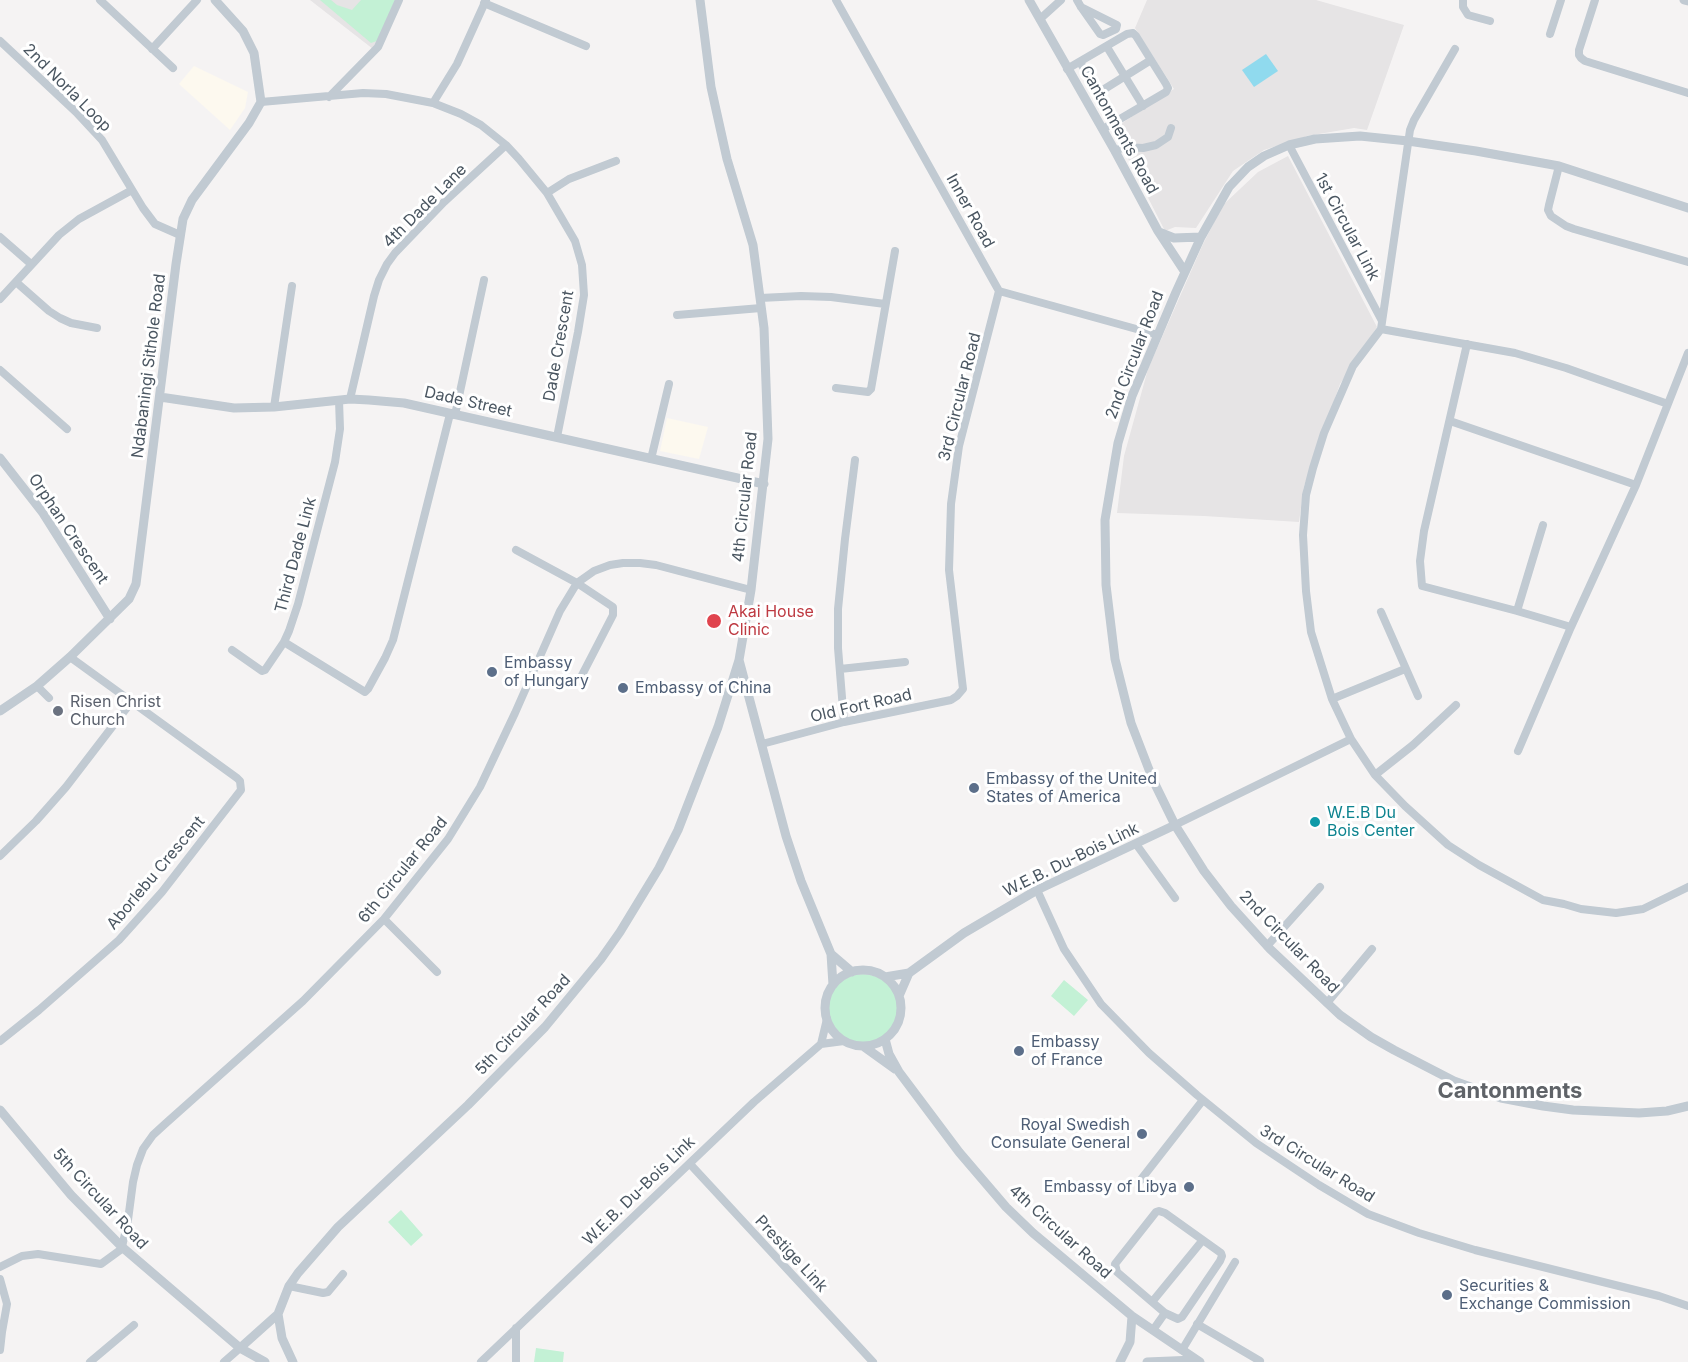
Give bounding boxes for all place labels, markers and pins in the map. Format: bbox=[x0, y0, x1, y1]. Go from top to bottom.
place label: Akai House Clinic bbox=[728, 602, 814, 640]
marker: Akai House Clinic bbox=[705, 612, 723, 630]
place label: Embassy of Hungary bbox=[504, 653, 589, 691]
marker: Embassy of Hungary bbox=[485, 665, 499, 679]
place label: Embassy of China bbox=[635, 678, 771, 698]
marker: Embassy of China bbox=[616, 681, 630, 695]
place label: Risen Christ Church bbox=[70, 692, 161, 730]
marker: Risen Christ Church bbox=[51, 704, 65, 718]
place label: Embassy of the United States of America bbox=[986, 769, 1157, 807]
marker: Embassy of the United States of America bbox=[967, 781, 981, 795]
place label: W.E.B Du Bois Center bbox=[1327, 803, 1415, 841]
marker: W.E.B Du Bois Center bbox=[1308, 815, 1322, 829]
place label: Embassy of France bbox=[1031, 1032, 1103, 1070]
marker: Embassy of France bbox=[1012, 1044, 1026, 1058]
place label: Royal Swedish Consulate General bbox=[991, 1115, 1130, 1153]
marker: Royal Swedish Consulate General bbox=[1135, 1127, 1149, 1141]
place label: Embassy of Libya bbox=[1044, 1177, 1177, 1197]
marker: Embassy of Libya bbox=[1182, 1180, 1196, 1194]
place label: Securities & Exchange Commission bbox=[1459, 1276, 1631, 1314]
marker: Securities & Exchange Commission bbox=[1440, 1288, 1454, 1302]

